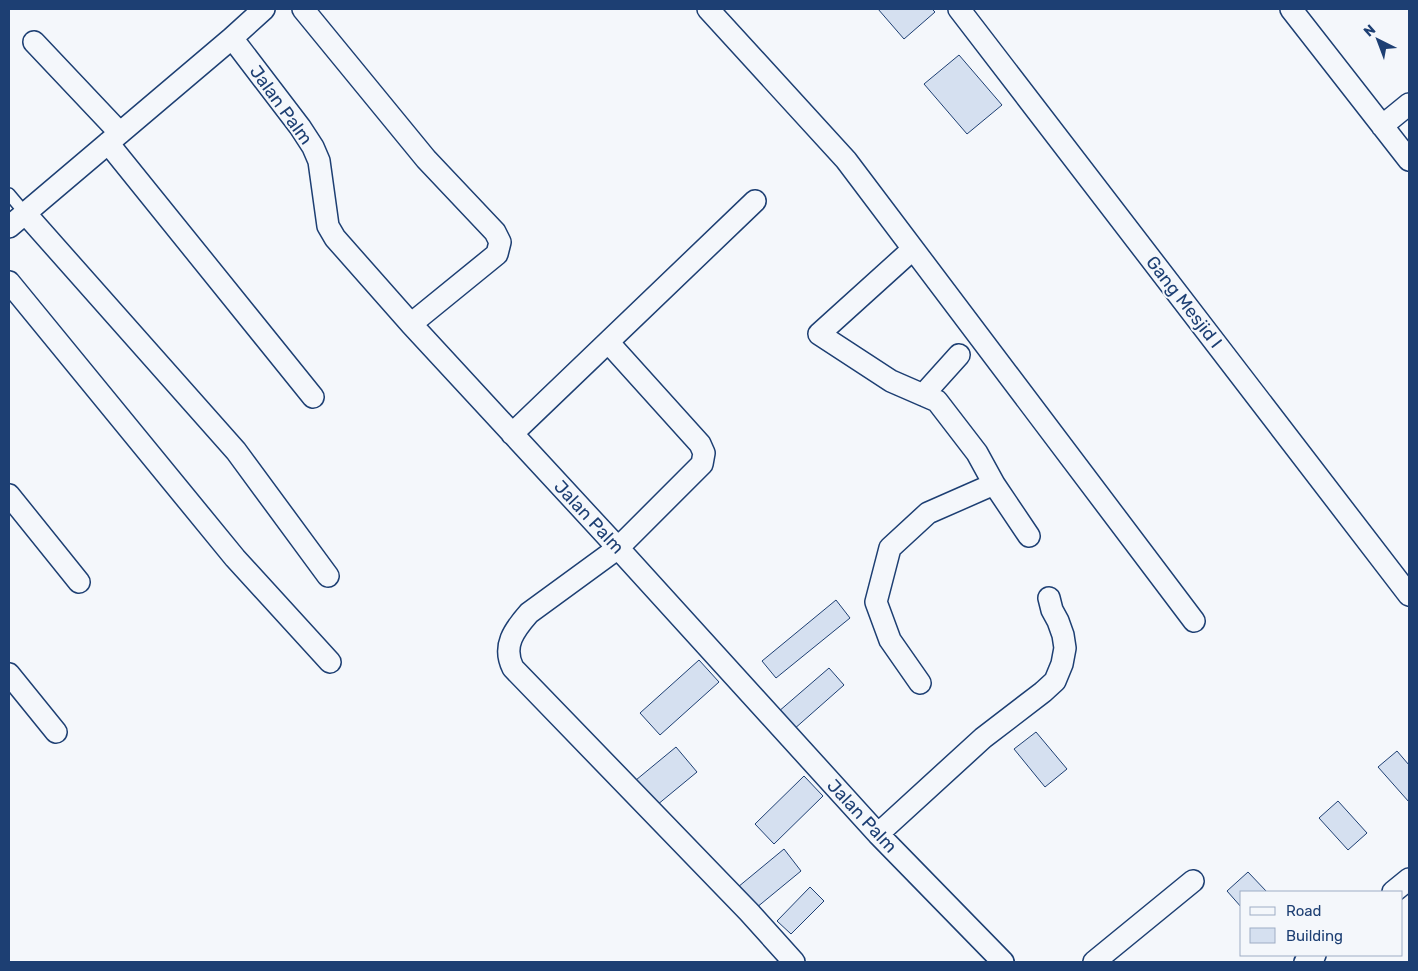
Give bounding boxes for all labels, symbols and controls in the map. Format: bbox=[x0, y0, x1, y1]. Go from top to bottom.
north arrow bbox=[1353, 15, 1403, 65]
text: N bbox=[1360, 21, 1379, 40]
street label: Jalan Palm bbox=[245, 61, 317, 149]
street label: Gang Mesjid I bbox=[1141, 252, 1227, 352]
street label: Jalan Palm bbox=[549, 476, 629, 558]
street label: Jalan Palm bbox=[822, 775, 902, 857]
legend bbox=[1240, 891, 1403, 956]
text: Road bbox=[1286, 902, 1322, 920]
text: Building bbox=[1286, 927, 1343, 945]

